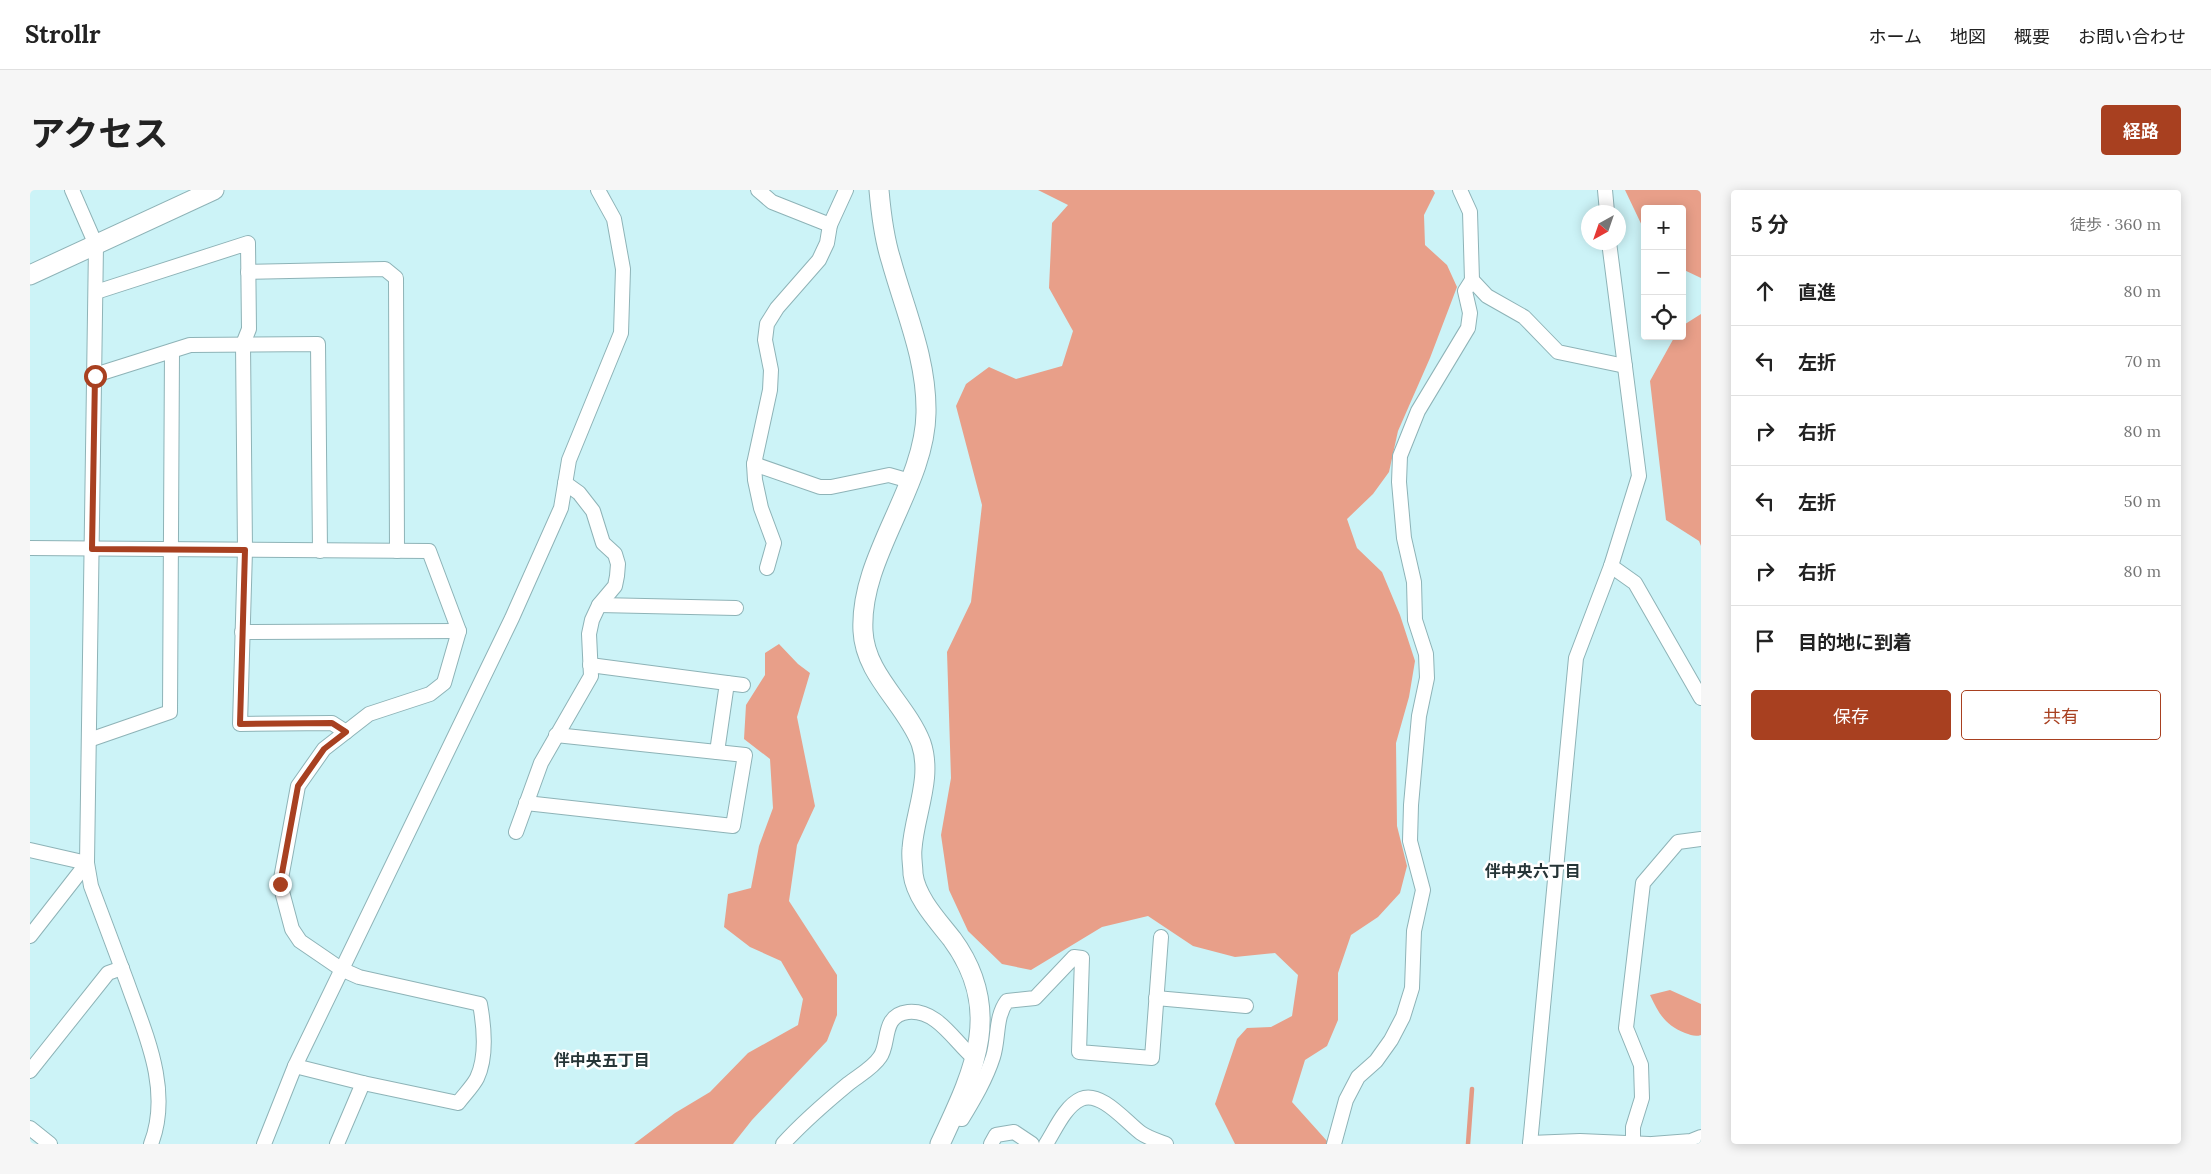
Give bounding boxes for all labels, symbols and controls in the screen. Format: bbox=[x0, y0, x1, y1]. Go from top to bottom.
text: Strollr bbox=[25, 19, 100, 50]
text: ホーム bbox=[1869, 25, 1922, 48]
text: 地図 bbox=[1950, 25, 1986, 48]
text: 概要 bbox=[2014, 25, 2050, 48]
text: お問い合わせ bbox=[2078, 25, 2186, 48]
button: 経路 bbox=[2101, 105, 2181, 155]
text: アクセス bbox=[30, 111, 168, 156]
north arrow bbox=[1581, 205, 1626, 250]
map controls bbox=[1641, 205, 1686, 340]
button: + bbox=[1641, 205, 1686, 250]
text: 5 分 bbox=[1751, 211, 1789, 238]
text: 徒歩 · 360 m bbox=[2070, 214, 2161, 234]
button: − bbox=[1641, 250, 1686, 295]
icon: ahead bbox=[1751, 277, 1779, 305]
text: 直進 bbox=[1798, 280, 1836, 304]
text: 80 m bbox=[2124, 281, 2161, 301]
button: locate bbox=[1641, 295, 1686, 340]
icon: left bbox=[1751, 347, 1779, 375]
text: 左折 bbox=[1798, 350, 1836, 374]
text: 70 m bbox=[2125, 351, 2161, 371]
route start bbox=[84, 365, 107, 388]
icon: right bbox=[1751, 417, 1779, 445]
text: 右折 bbox=[1798, 420, 1836, 444]
text: 80 m bbox=[2124, 421, 2161, 441]
icon: left bbox=[1751, 487, 1779, 515]
text: 左折 bbox=[1798, 490, 1836, 514]
text: 50 m bbox=[2124, 491, 2161, 511]
icon: right bbox=[1751, 557, 1779, 585]
text: 右折 bbox=[1798, 560, 1836, 584]
text: 80 m bbox=[2124, 561, 2161, 581]
icon: arrive bbox=[1751, 627, 1779, 655]
text: 目的地に到着 bbox=[1798, 630, 1912, 654]
button: 保存 bbox=[1751, 690, 1951, 740]
button: 共有 bbox=[1961, 690, 2161, 740]
district label: 伴中央六丁目 bbox=[1484, 861, 1581, 881]
route end bbox=[269, 873, 292, 896]
district label: 伴中央五丁目 bbox=[553, 1050, 650, 1070]

